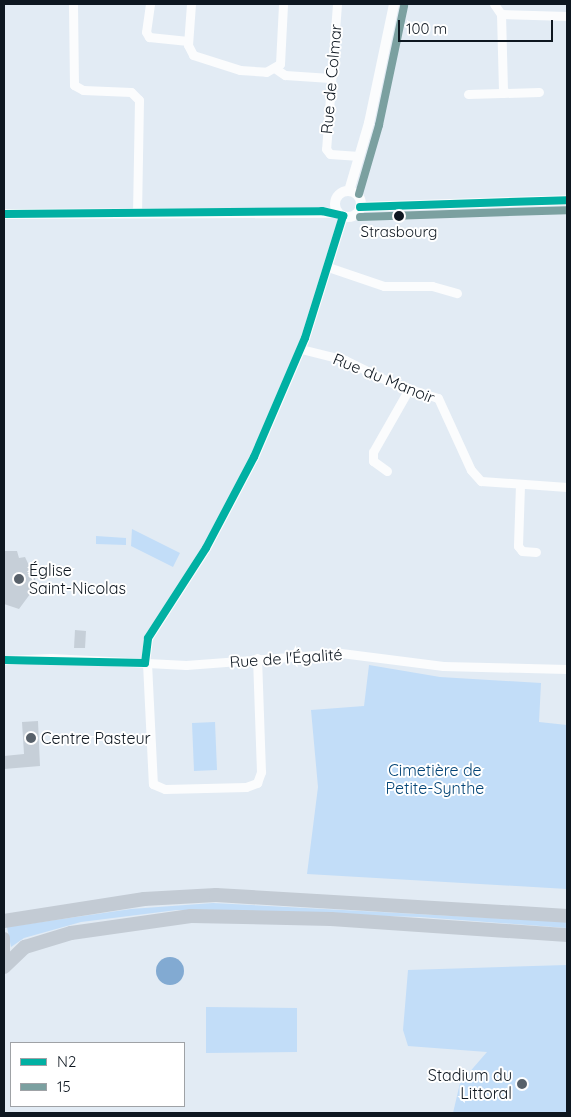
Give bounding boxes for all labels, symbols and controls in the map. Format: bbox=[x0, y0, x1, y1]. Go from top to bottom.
scale bar bbox=[401, 10, 556, 42]
text: 100 m bbox=[406, 19, 447, 38]
street label: Rue de Colmar bbox=[317, 23, 345, 135]
marker: Strasbourg bbox=[394, 211, 404, 221]
place label: Strasbourg bbox=[361, 223, 437, 241]
street label: Rue du Manoir bbox=[330, 349, 438, 407]
place label: Église Saint-Nicolas bbox=[29, 560, 126, 598]
marker: Église Saint-Nicolas bbox=[13, 573, 25, 585]
street label: Rue de l'Égalité bbox=[229, 644, 343, 672]
place label: Centre Pasteur bbox=[41, 728, 151, 748]
marker: Centre Pasteur bbox=[25, 732, 37, 744]
park label: Cimetière de Petite-Synthe bbox=[386, 760, 484, 798]
legend bbox=[10, 1042, 185, 1107]
text: N2 bbox=[57, 1052, 76, 1071]
place label: Stadium du Littoral bbox=[428, 1065, 512, 1103]
text: 15 bbox=[57, 1077, 71, 1096]
marker: Stadium du Littoral bbox=[516, 1078, 528, 1090]

